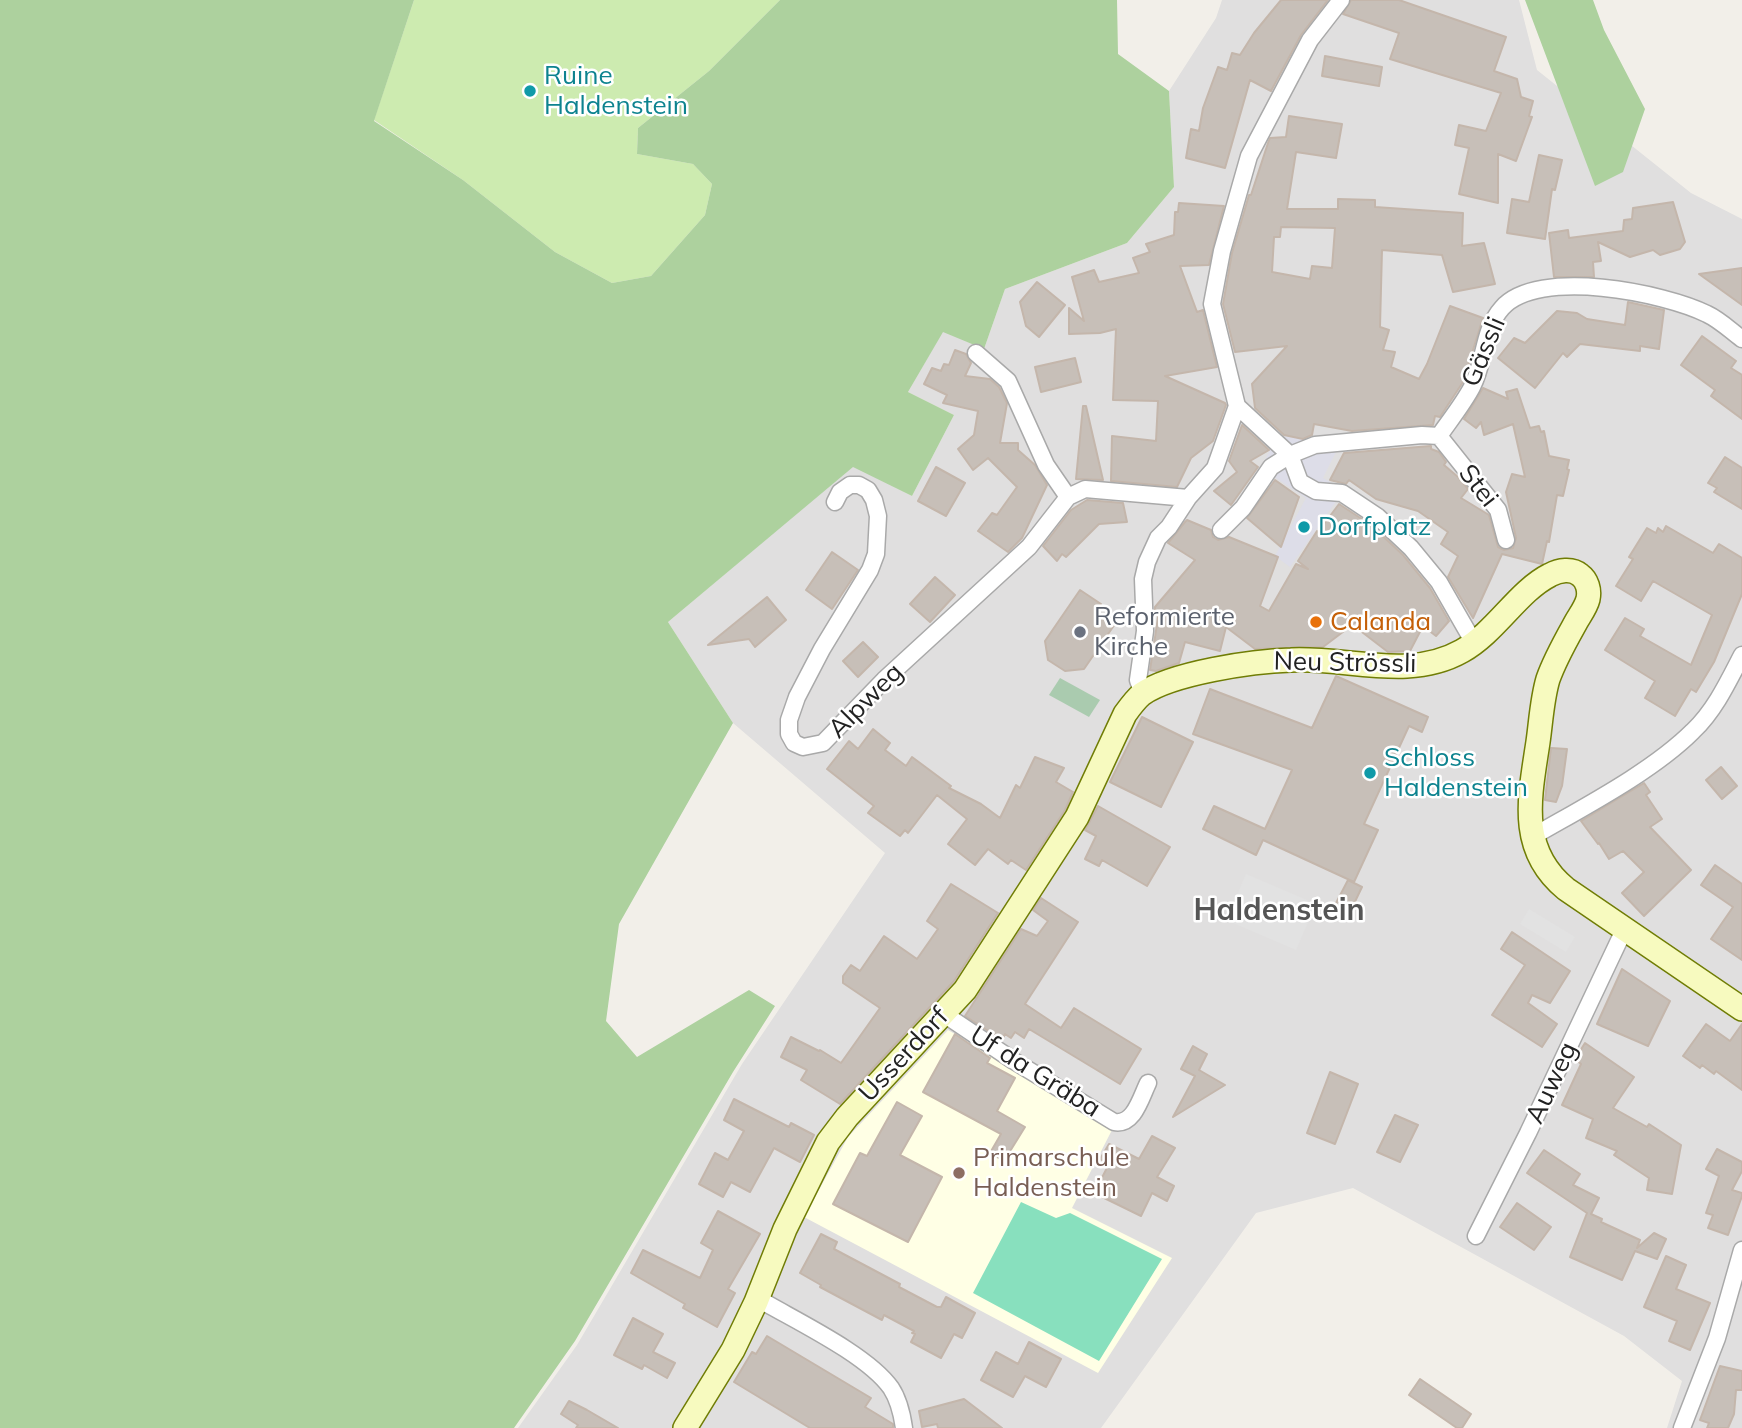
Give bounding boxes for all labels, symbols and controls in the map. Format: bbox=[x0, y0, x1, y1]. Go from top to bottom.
place label: Ruine Haldenstein bbox=[544, 60, 688, 122]
marker: Ruine Haldenstein bbox=[522, 83, 538, 99]
street label: Gässli bbox=[1455, 312, 1513, 392]
street label: Stei bbox=[1452, 458, 1504, 514]
place label: Dorfplatz bbox=[1318, 511, 1431, 543]
marker: Dorfplatz bbox=[1296, 519, 1312, 535]
place label: Reformierte Kirche bbox=[1094, 601, 1235, 662]
place label: Calanda bbox=[1330, 606, 1431, 638]
marker: Calanda bbox=[1308, 614, 1324, 630]
marker: Reformierte Kirche bbox=[1072, 624, 1088, 640]
street label: Neu Strössli bbox=[1273, 646, 1417, 680]
street label: Alpweg bbox=[822, 657, 910, 745]
place label: Schloss Haldenstein bbox=[1384, 742, 1528, 804]
marker: Schloss Haldenstein bbox=[1362, 765, 1378, 781]
district label: Haldenstein bbox=[1193, 893, 1365, 929]
street label: Usserdorf bbox=[853, 1001, 955, 1109]
street label: Uf da Gräba bbox=[964, 1020, 1106, 1124]
street label: Auweg bbox=[1520, 1037, 1584, 1129]
place label: Primarschule Haldenstein bbox=[973, 1142, 1129, 1204]
marker: Primarschule Haldenstein bbox=[951, 1165, 967, 1181]

